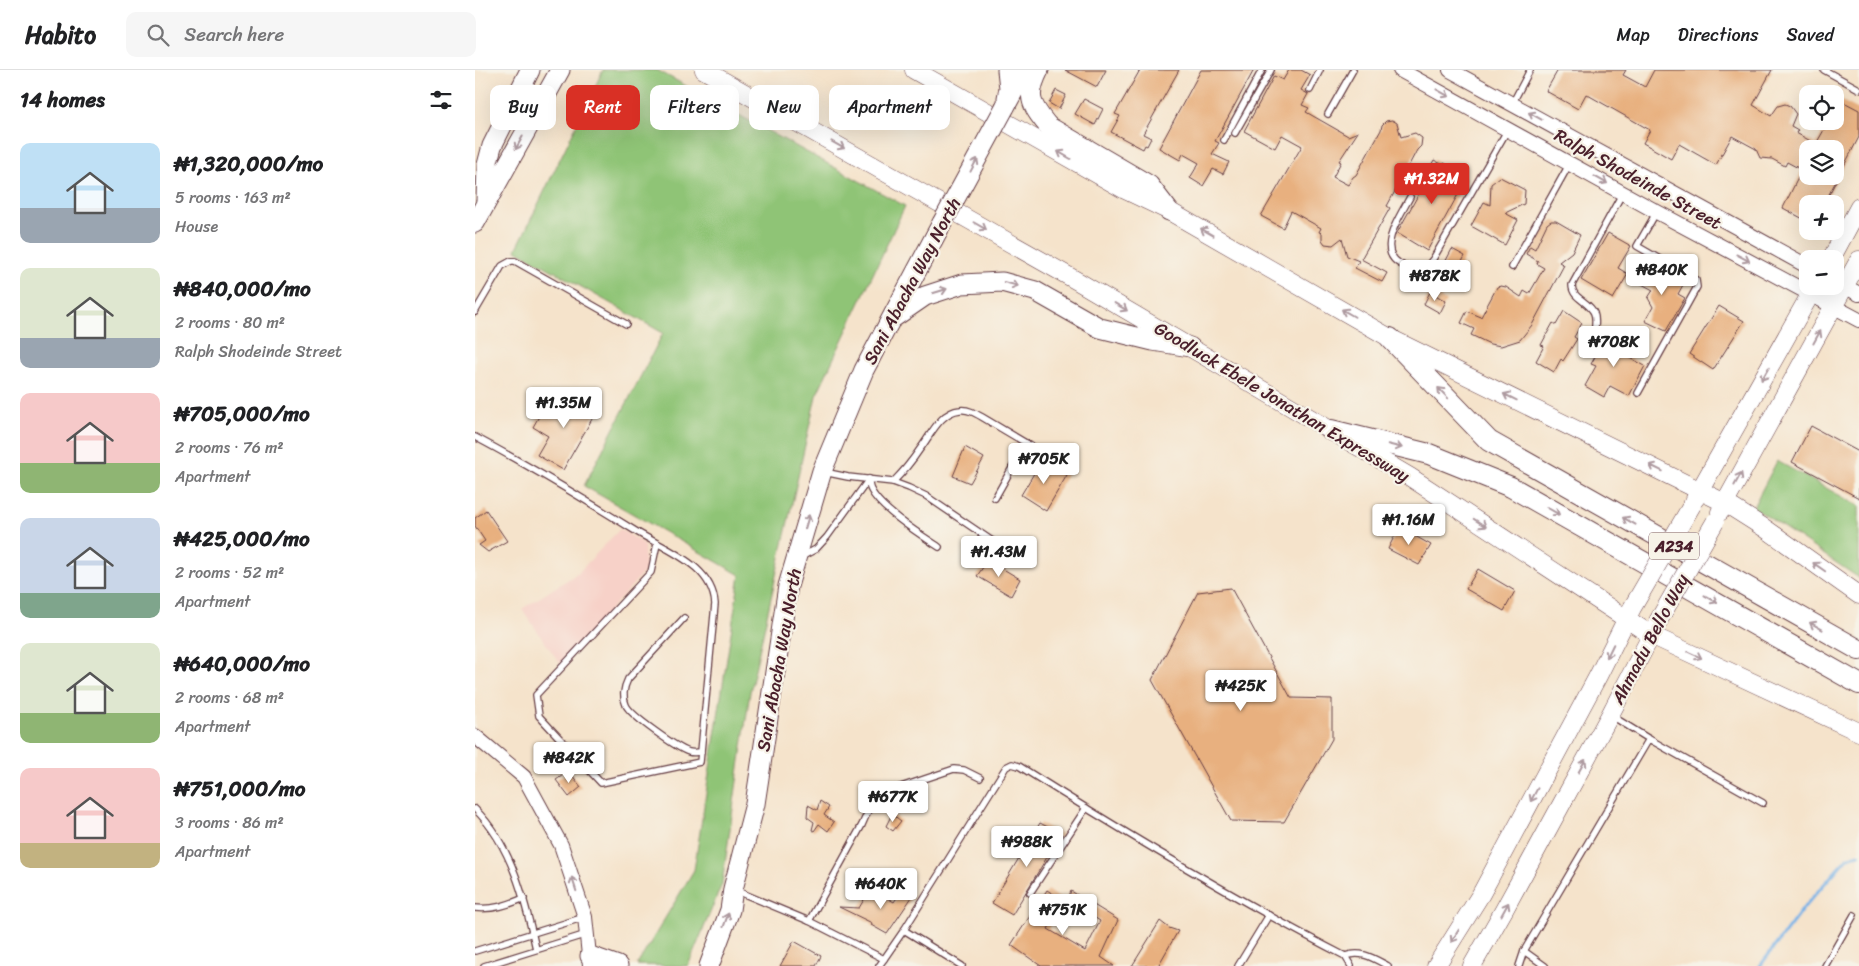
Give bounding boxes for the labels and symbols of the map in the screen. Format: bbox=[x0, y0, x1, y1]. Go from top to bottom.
one-way arrow bbox=[1435, 89, 1449, 99]
one-way arrow bbox=[1527, 111, 1542, 121]
street label: Ralph Shodeinde Street bbox=[1548, 119, 1728, 239]
one-way arrow bbox=[514, 135, 523, 150]
one-way arrow bbox=[831, 141, 845, 151]
one-way arrow bbox=[1057, 150, 1071, 160]
one-way arrow bbox=[969, 157, 979, 172]
pin: ₦1.32M bbox=[1391, 162, 1473, 205]
one-way arrow bbox=[1593, 175, 1608, 185]
street label: Sani Abacha Way North bbox=[854, 192, 970, 370]
one-way arrow bbox=[972, 221, 986, 231]
one-way arrow bbox=[1200, 227, 1214, 237]
one-way arrow bbox=[1736, 253, 1751, 263]
pin: ₦840K bbox=[1627, 254, 1697, 296]
pin: ₦878K bbox=[1400, 260, 1470, 302]
one-way arrow bbox=[1002, 280, 1018, 290]
one-way arrow bbox=[932, 286, 948, 296]
one-way arrow bbox=[1113, 302, 1127, 312]
one-way arrow bbox=[1341, 308, 1355, 318]
street label: Goodluck Ebele Jonathan Expressway bbox=[1148, 313, 1417, 492]
pin: ₦708K bbox=[1579, 326, 1649, 368]
one-way arrow bbox=[1813, 330, 1822, 345]
one-way arrow bbox=[1760, 366, 1769, 381]
pin: ₦1.35M bbox=[523, 386, 605, 429]
one-way arrow bbox=[1437, 387, 1449, 400]
one-way arrow bbox=[1503, 391, 1518, 401]
pin: ₦705K bbox=[1009, 442, 1079, 485]
one-way arrow bbox=[1387, 442, 1403, 451]
one-way arrow bbox=[1649, 463, 1664, 473]
one-way arrow bbox=[1733, 471, 1743, 486]
pin: ₦1.16M bbox=[1368, 504, 1450, 546]
one-way arrow bbox=[1546, 506, 1561, 516]
one-way arrow bbox=[803, 514, 813, 530]
one-way arrow bbox=[1622, 516, 1637, 525]
one-way arrow bbox=[1473, 518, 1487, 528]
road number: A234 bbox=[1649, 532, 1699, 560]
pin: ₦1.43M bbox=[958, 536, 1040, 578]
one-way arrow bbox=[1812, 562, 1826, 572]
street label: Sani Abacha Way North bbox=[747, 566, 811, 754]
street label: Ahmadu Bello Way bbox=[1602, 567, 1698, 711]
one-way arrow bbox=[1703, 594, 1718, 604]
one-way arrow bbox=[1809, 621, 1824, 631]
one-way arrow bbox=[1605, 643, 1614, 658]
one-way arrow bbox=[1687, 650, 1702, 660]
pin: ₦425K bbox=[1206, 670, 1276, 712]
pin: ₦842K bbox=[534, 742, 604, 784]
one-way arrow bbox=[1577, 758, 1587, 773]
pin: ₦677K bbox=[858, 780, 928, 823]
one-way arrow bbox=[1529, 787, 1539, 802]
pin: ₦988K bbox=[992, 826, 1062, 868]
pin: ₦640K bbox=[846, 868, 916, 910]
one-way arrow bbox=[569, 877, 578, 893]
pin: ₦751K bbox=[1028, 894, 1098, 936]
one-way arrow bbox=[1500, 901, 1510, 916]
one-way arrow bbox=[722, 913, 731, 928]
one-way arrow bbox=[1449, 929, 1459, 943]

